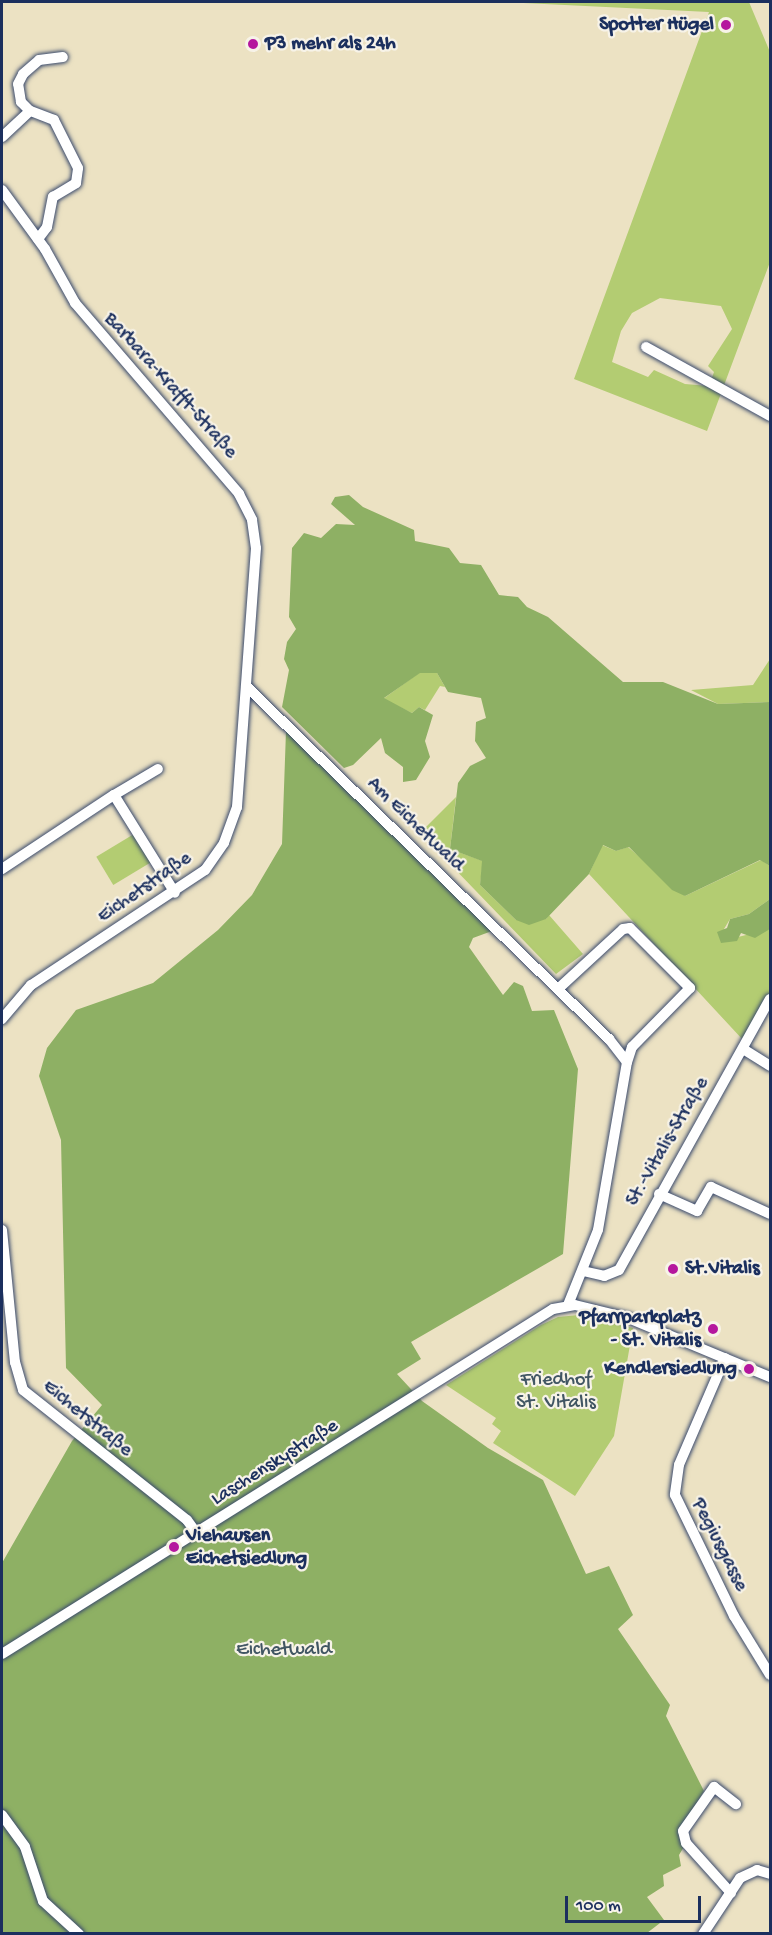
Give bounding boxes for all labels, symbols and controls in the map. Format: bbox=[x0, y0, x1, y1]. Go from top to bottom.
place label: Spotter Hügel bbox=[599, 13, 714, 37]
marker: Spotter Hügel bbox=[719, 18, 733, 32]
place label: P3 mehr als 24h bbox=[265, 32, 396, 56]
marker: P3 mehr als 24h bbox=[246, 37, 260, 51]
street label: Barbara-Krafft-Straße bbox=[98, 308, 242, 464]
street label: Am Eichetwald bbox=[361, 773, 469, 877]
street label: Eichetstraße bbox=[93, 847, 197, 929]
street label: St.-Vitalis-Straße bbox=[621, 1073, 715, 1211]
place label: St.Vitalis bbox=[685, 1257, 760, 1281]
marker: St.Vitalis bbox=[666, 1262, 680, 1276]
place label: Pfarrparkplatz - St. Vitalis bbox=[579, 1306, 701, 1353]
marker: Pfarrparkplatz - St. Vitalis bbox=[706, 1322, 720, 1336]
place label: Kendlersiedlung bbox=[604, 1357, 737, 1381]
marker: Kendlersiedlung bbox=[742, 1362, 756, 1376]
park label: Friedhof St. Vitalis bbox=[516, 1369, 596, 1416]
street label: Eichetstraße bbox=[37, 1375, 137, 1463]
street label: Laschenskystraße bbox=[207, 1414, 343, 1512]
street label: Pegiusgasse bbox=[685, 1494, 753, 1596]
place label: Viehausen Eichetsiedlung bbox=[186, 1524, 307, 1571]
marker: Viehausen Eichetsiedlung bbox=[167, 1540, 181, 1554]
park label: Eichetwald bbox=[236, 1638, 332, 1662]
scale bar bbox=[568, 1884, 704, 1922]
text: 100 m bbox=[576, 1896, 621, 1917]

